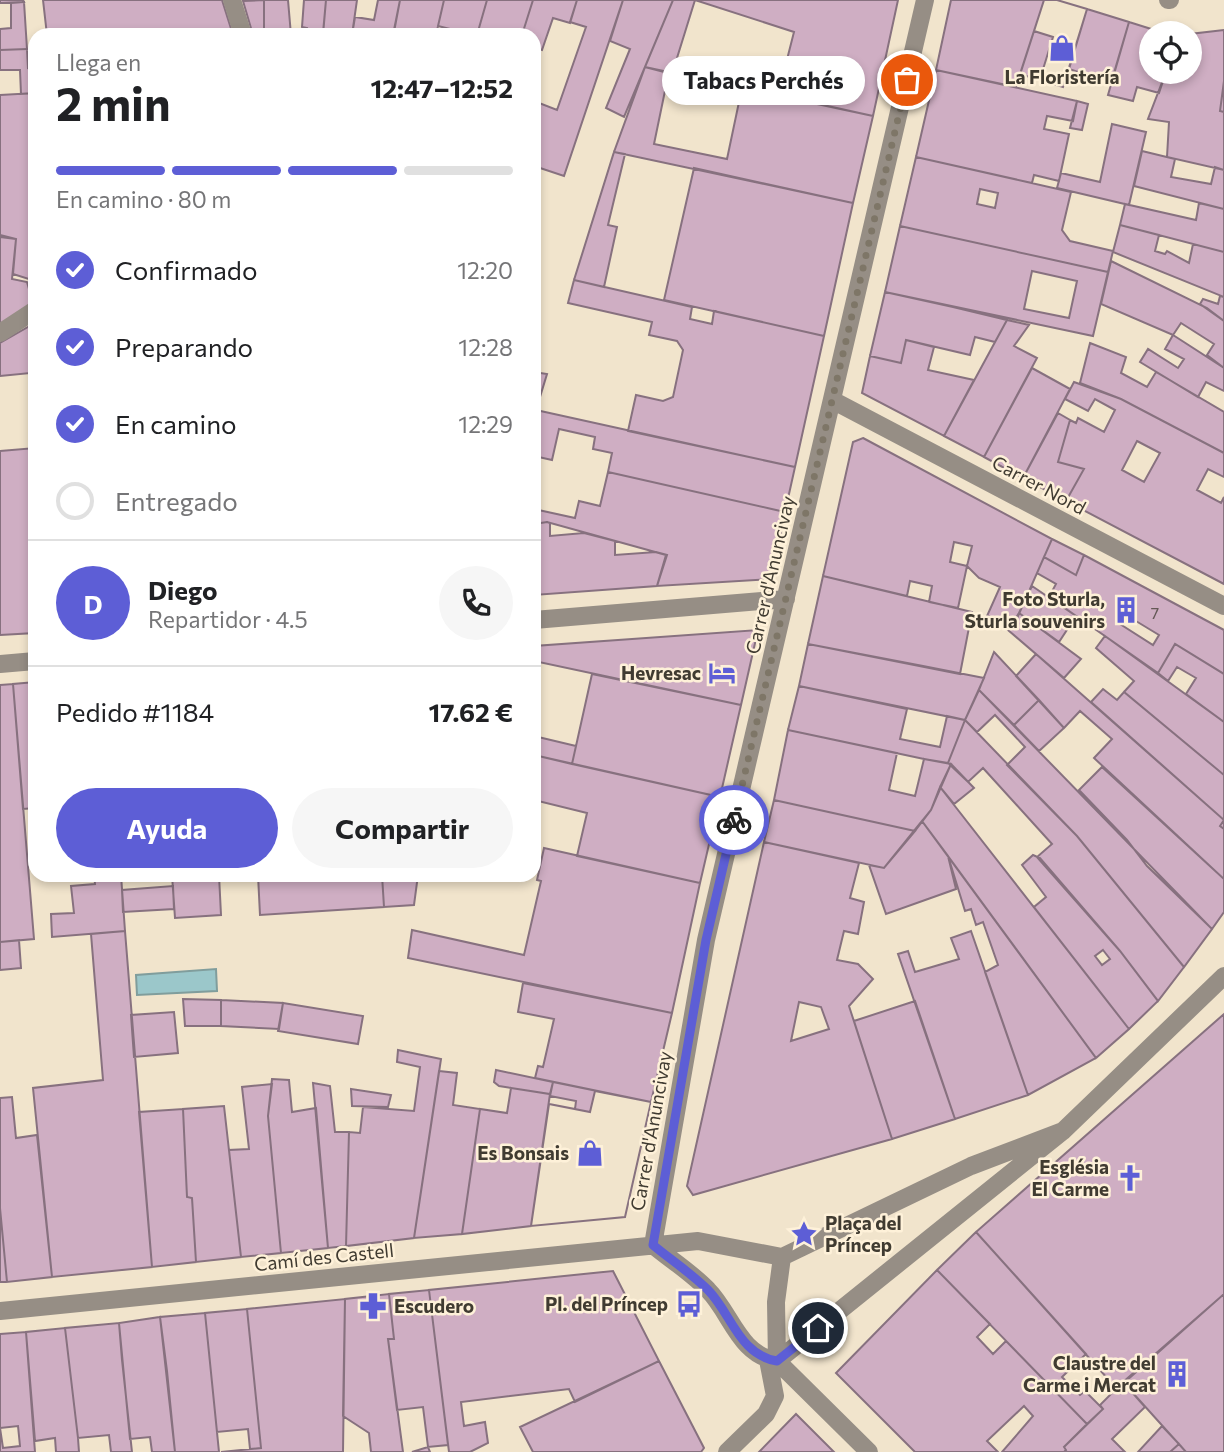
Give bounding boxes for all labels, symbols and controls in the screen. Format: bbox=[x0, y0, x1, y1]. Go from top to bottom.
map controls bbox=[1139, 21, 1202, 84]
button: locate bbox=[1139, 21, 1202, 84]
shop icon: La Floristería bbox=[1047, 33, 1077, 63]
text: Llega en bbox=[56, 48, 141, 76]
pin bbox=[877, 50, 937, 110]
callout: Tabacs Perchés bbox=[662, 56, 865, 104]
icon: bag bbox=[888, 61, 926, 99]
place label: La Floristería bbox=[1004, 65, 1120, 88]
text: Tabacs Perchés bbox=[683, 66, 844, 94]
text: 12:47–12:52 bbox=[371, 72, 513, 103]
text: 2 min bbox=[56, 74, 171, 130]
text: En camino · 80 m bbox=[56, 185, 231, 213]
icon: check bbox=[56, 251, 94, 289]
text: Confirmado bbox=[115, 254, 257, 285]
text: 12:20 bbox=[457, 256, 513, 284]
icon: check bbox=[56, 328, 94, 366]
text: Preparando bbox=[115, 331, 253, 362]
text: 12:28 bbox=[458, 333, 513, 361]
icon: check bbox=[56, 405, 94, 443]
text: En camino bbox=[115, 408, 237, 439]
text: 12:29 bbox=[458, 410, 513, 438]
street label: Carrer Nord bbox=[988, 450, 1090, 519]
text: Entregado bbox=[115, 485, 238, 516]
street label: Carrer d'Anuncivay bbox=[740, 493, 799, 656]
button: phone bbox=[439, 566, 513, 640]
text: Diego bbox=[148, 574, 218, 605]
place label: Foto Sturla, Sturla souvenirs bbox=[965, 587, 1105, 632]
text: D bbox=[83, 588, 103, 619]
building icon: Foto Sturla, Sturla souvenirs bbox=[1111, 595, 1141, 625]
house number: 7 bbox=[1151, 603, 1159, 622]
text: Repartidor · 4.5 bbox=[148, 605, 308, 633]
hotel icon: Hevresac bbox=[707, 658, 737, 688]
place label: Hevresac bbox=[621, 661, 701, 684]
text: Pedido #1184 bbox=[56, 696, 214, 727]
text: 17.62 € bbox=[429, 696, 513, 727]
courier bbox=[699, 785, 769, 855]
button: Ayuda bbox=[56, 788, 278, 868]
button: Compartir bbox=[292, 788, 513, 868]
icon: bike bbox=[715, 801, 753, 839]
street label: Carrer d'Anuncivay bbox=[625, 1049, 676, 1213]
shop icon: Es Bonsais bbox=[575, 1138, 605, 1168]
place label: Es Bonsais bbox=[477, 1141, 569, 1164]
place label: Església El Carme bbox=[1031, 1155, 1109, 1200]
church icon: Església El Carme bbox=[1115, 1163, 1145, 1193]
place label: Plaça del Príncep bbox=[825, 1211, 902, 1256]
place icon: Plaça del Príncep bbox=[789, 1219, 819, 1249]
street label: Camí des Castell bbox=[253, 1238, 395, 1275]
bus stop icon: Pl. del Príncep bbox=[674, 1289, 704, 1319]
pharmacy icon: Escudero bbox=[358, 1291, 388, 1321]
place label: Pl. del Príncep bbox=[545, 1292, 668, 1315]
place label: Escudero bbox=[394, 1294, 474, 1317]
pin bbox=[788, 1298, 848, 1358]
icon: home bbox=[799, 1309, 837, 1347]
place label: Claustre del Carme i Mercat bbox=[1023, 1351, 1156, 1396]
building icon: Claustre del Carme i Mercat bbox=[1162, 1359, 1192, 1389]

